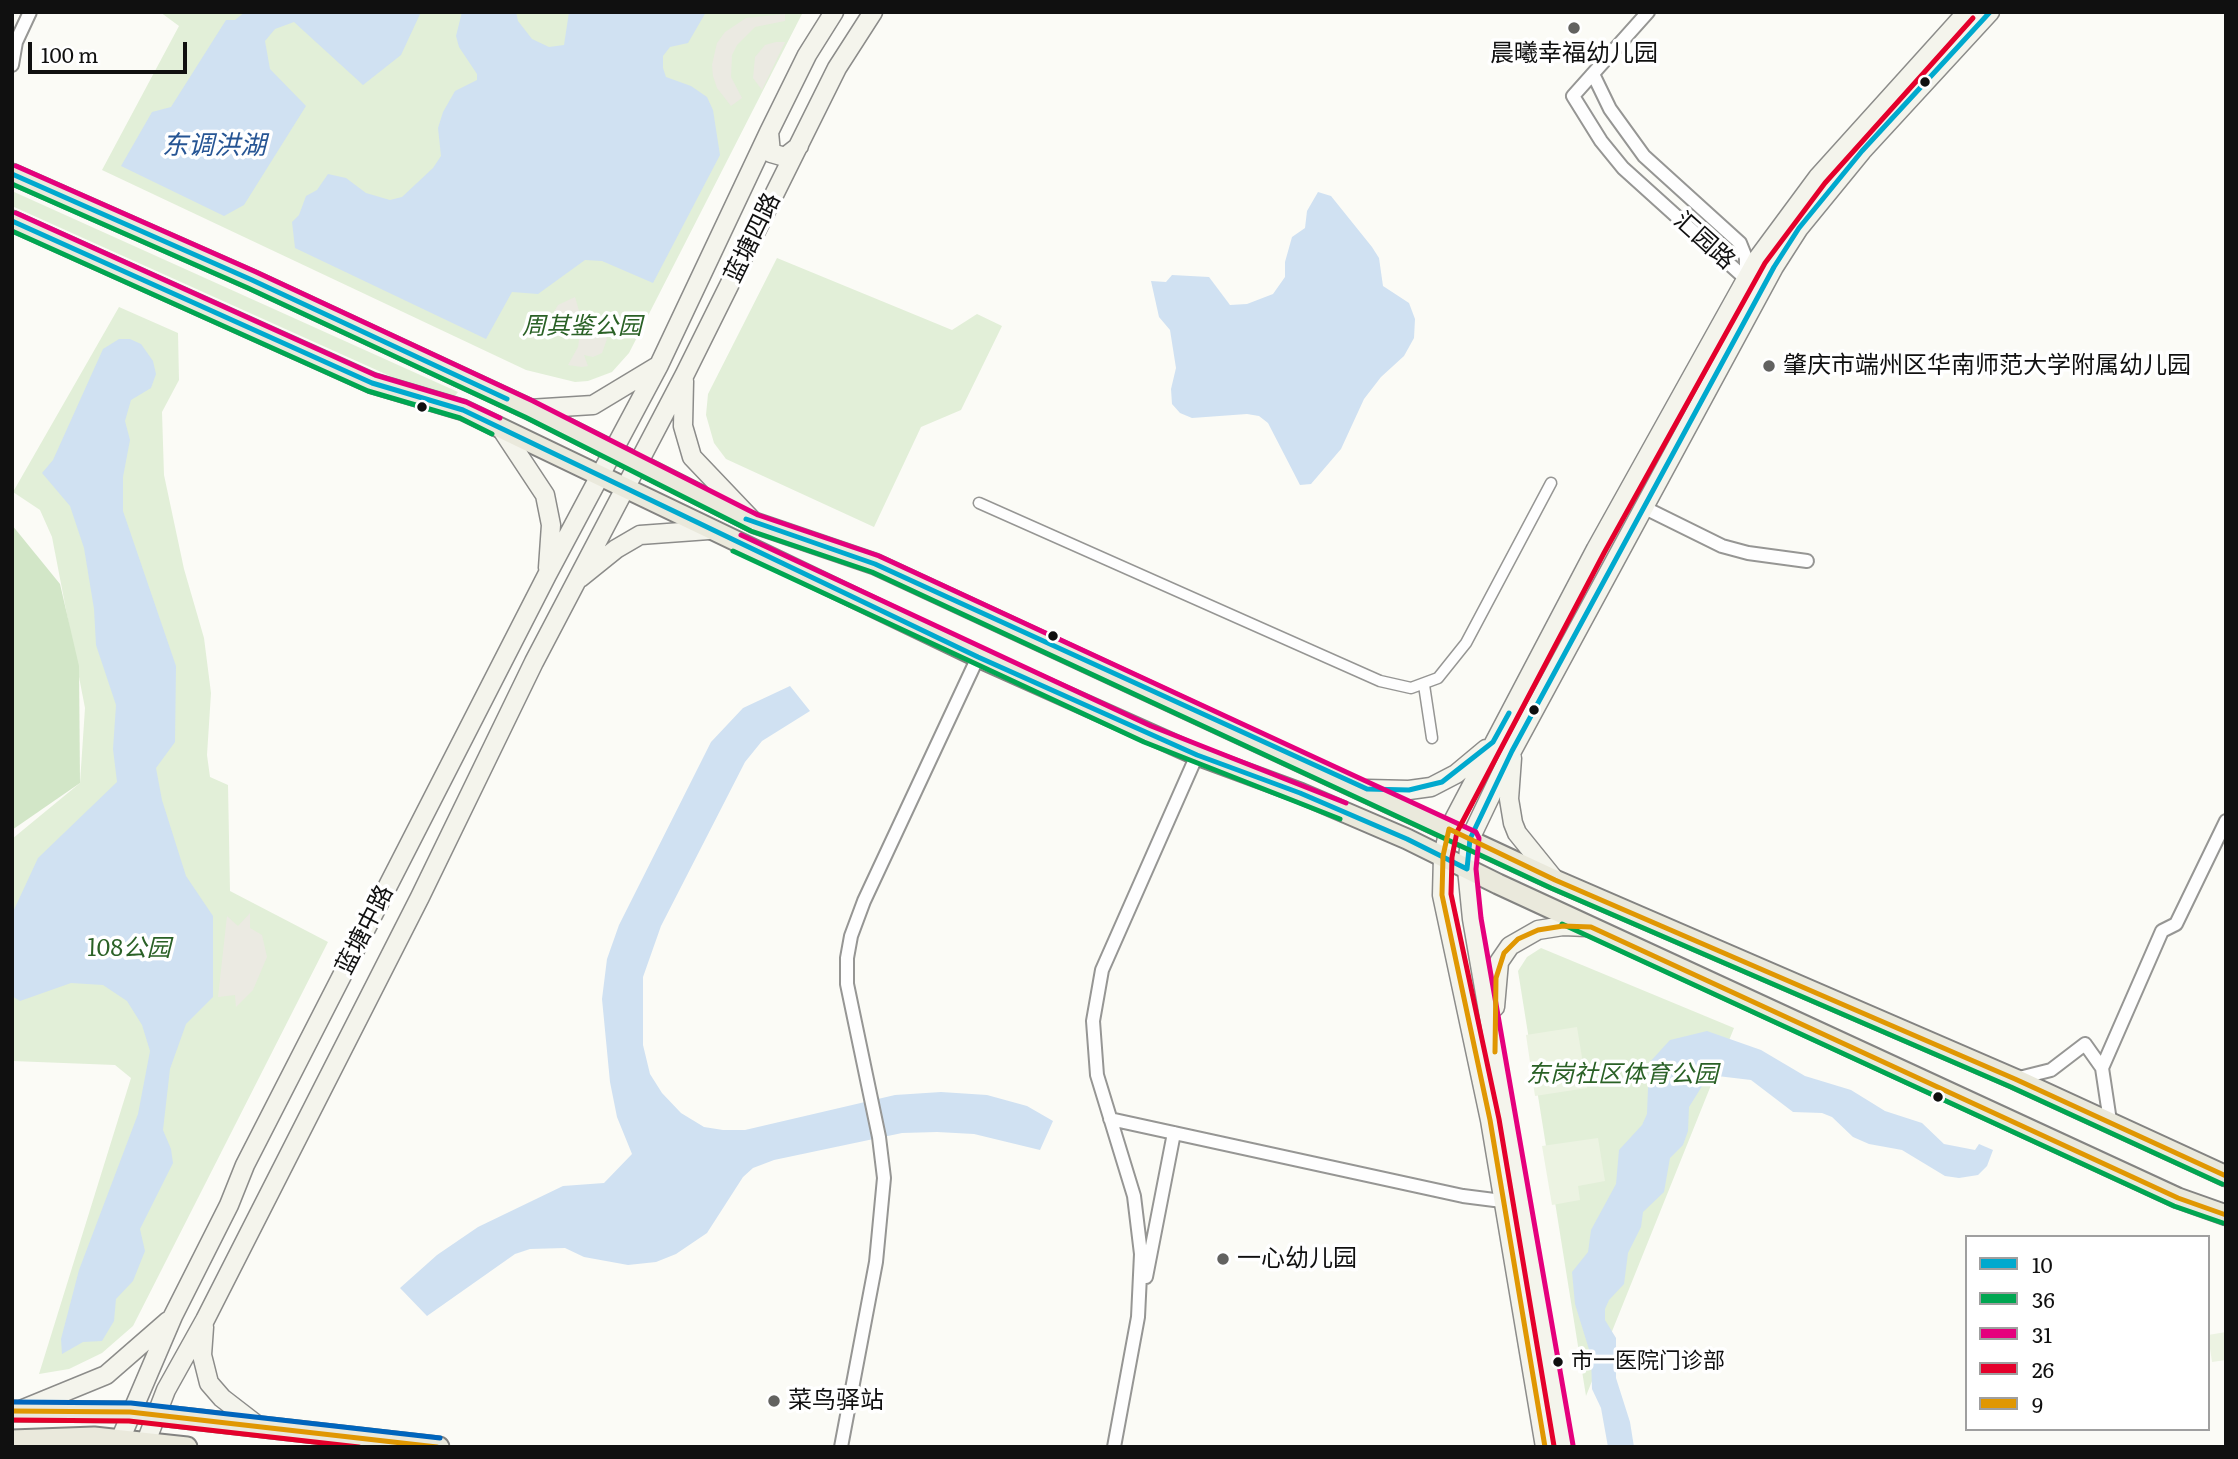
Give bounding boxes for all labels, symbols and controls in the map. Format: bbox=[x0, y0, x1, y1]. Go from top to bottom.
marker: 晨曦幸福幼儿园 bbox=[1566, 20, 1582, 36]
scale bar bbox=[32, 28, 191, 72]
text: 100 m bbox=[41, 38, 98, 69]
place label: 晨曦幸福幼儿园 bbox=[1490, 40, 1658, 68]
unlabelled marker bbox=[1918, 75, 1932, 89]
water label: 东调洪湖 bbox=[162, 130, 266, 162]
street label: 蓝塘四路 bbox=[719, 189, 787, 287]
street label: 汇园路 bbox=[1668, 206, 1740, 276]
park label: 周其鉴公园 bbox=[522, 313, 642, 341]
place label: 肇庆市端州区华南师范大学附属幼儿园 bbox=[1783, 352, 2191, 380]
marker: 肇庆市端州区华南师范大学附属幼儿园 bbox=[1761, 358, 1777, 374]
unlabelled marker bbox=[415, 400, 429, 414]
unlabelled marker bbox=[1046, 629, 1060, 643]
unlabelled marker bbox=[1527, 703, 1541, 717]
street label: 蓝塘中路 bbox=[330, 881, 400, 979]
park label: 108公园 bbox=[87, 935, 171, 963]
park label: 东岗社区体育公园 bbox=[1526, 1061, 1718, 1089]
unlabelled marker bbox=[1931, 1090, 1945, 1104]
legend bbox=[1965, 1235, 2210, 1431]
place label: 一心幼儿园 bbox=[1237, 1245, 1357, 1273]
text: 10 bbox=[2032, 1248, 2053, 1279]
marker: 一心幼儿园 bbox=[1215, 1251, 1231, 1267]
text: 36 bbox=[2032, 1283, 2055, 1314]
text: 31 bbox=[2032, 1318, 2052, 1349]
place label: 市一医院门诊部 bbox=[1571, 1349, 1725, 1375]
text: 26 bbox=[2032, 1353, 2054, 1384]
marker: 市一医院门诊部 bbox=[1551, 1355, 1565, 1369]
place label: 菜鸟驿站 bbox=[788, 1387, 884, 1415]
text: 9 bbox=[2032, 1388, 2043, 1419]
marker: 菜鸟驿站 bbox=[766, 1393, 782, 1409]

